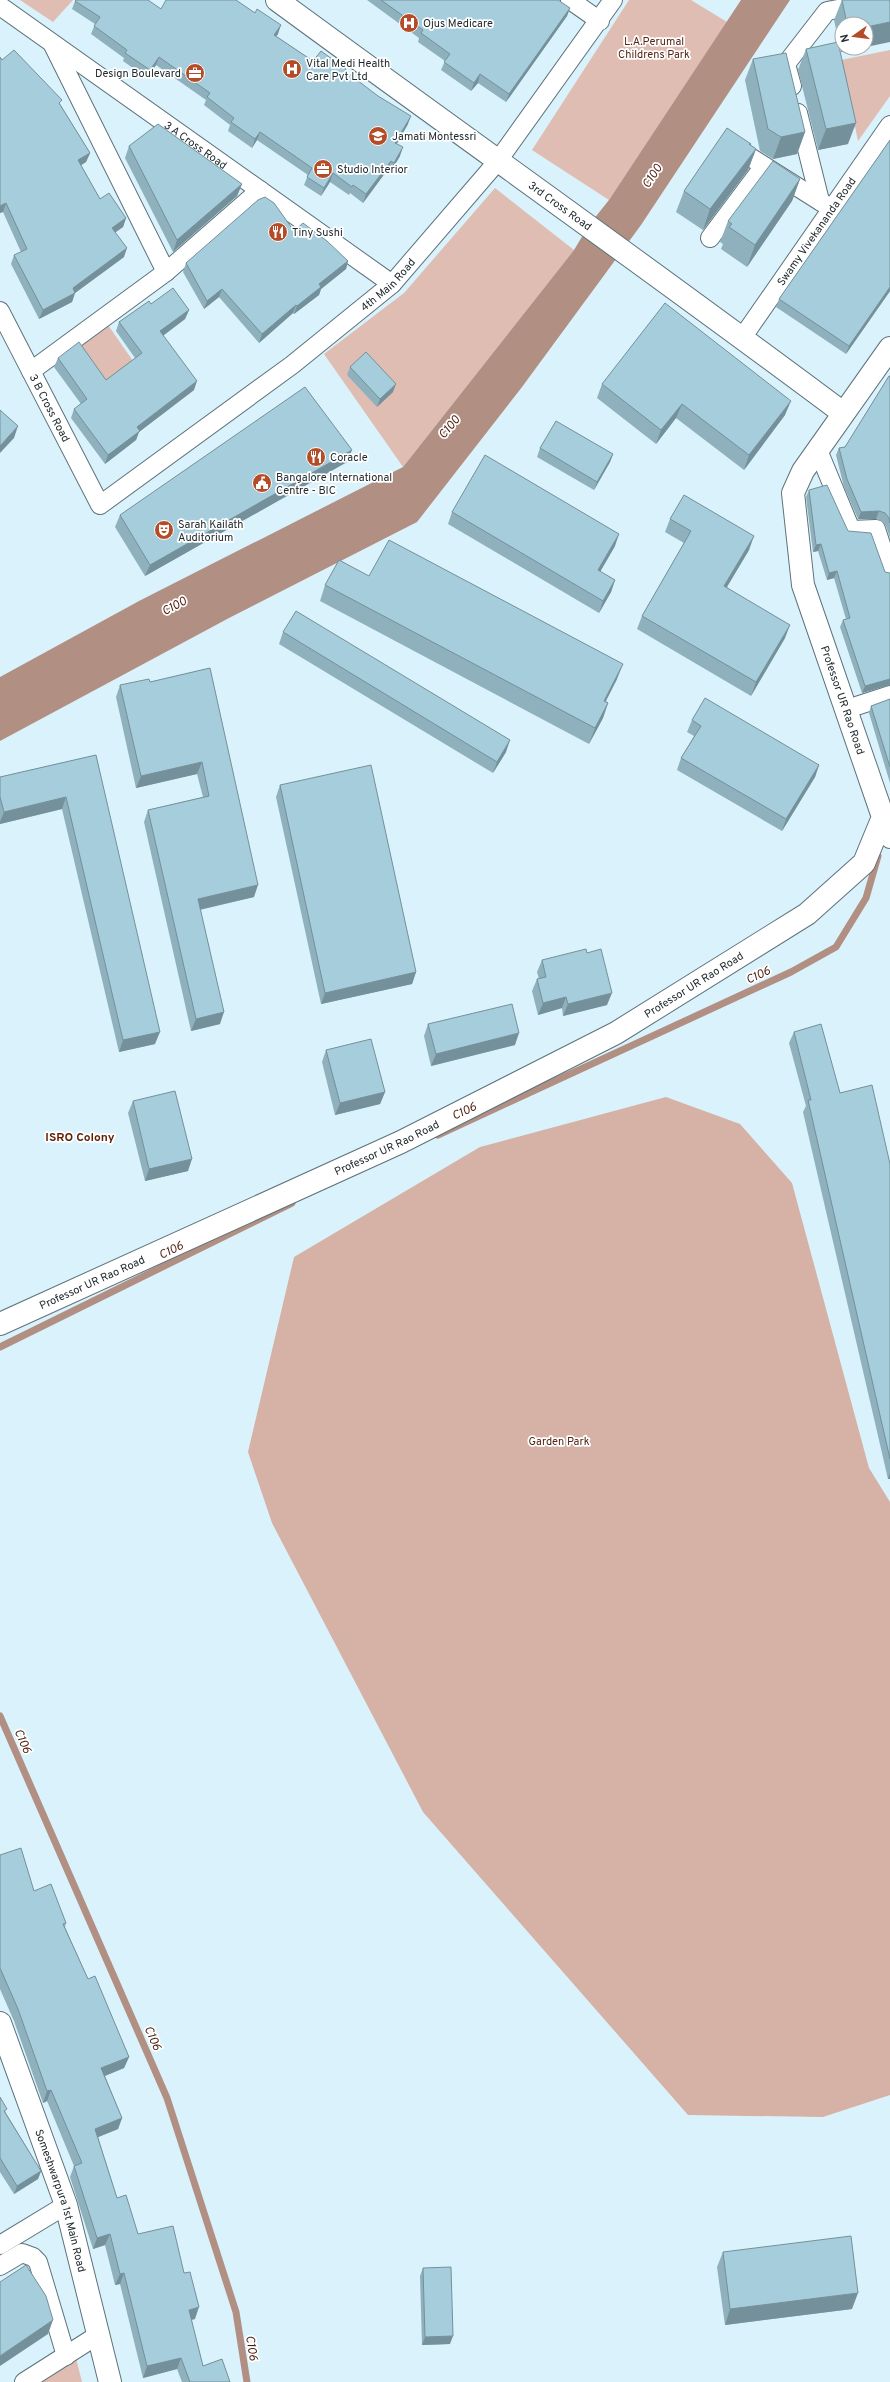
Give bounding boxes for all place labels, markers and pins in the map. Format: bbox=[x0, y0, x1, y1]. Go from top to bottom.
hospital icon: Ojus Medicare bbox=[398, 12, 420, 34]
place label: Ojus Medicare bbox=[423, 17, 493, 31]
place label: Vital Medi Health Care Pvt Ltd bbox=[306, 57, 390, 84]
hospital icon: Vital Medi Health Care Pvt Ltd bbox=[281, 58, 303, 80]
office icon: Design Boulevard bbox=[184, 62, 206, 84]
place label: Design Boulevard bbox=[95, 67, 181, 81]
school or university icon: Jamati Montessri bbox=[367, 125, 389, 147]
place label: Jamati Montessri bbox=[392, 130, 476, 144]
office icon: Studio Interior bbox=[312, 158, 334, 180]
place label: Studio Interior bbox=[337, 163, 409, 177]
restaurant icon: Tiny Sushi bbox=[267, 221, 289, 243]
place label: Tiny Sushi bbox=[292, 226, 343, 240]
restaurant icon: Coracle bbox=[305, 446, 327, 468]
place label: Coracle bbox=[330, 451, 368, 465]
place label: Bangalore International Centre - BIC bbox=[276, 471, 392, 498]
public building icon: Bangalore International Centre - BIC bbox=[251, 472, 273, 494]
place label: Sarah Kailath Auditorium bbox=[178, 518, 243, 545]
theatre icon: Sarah Kailath Auditorium bbox=[153, 519, 175, 541]

